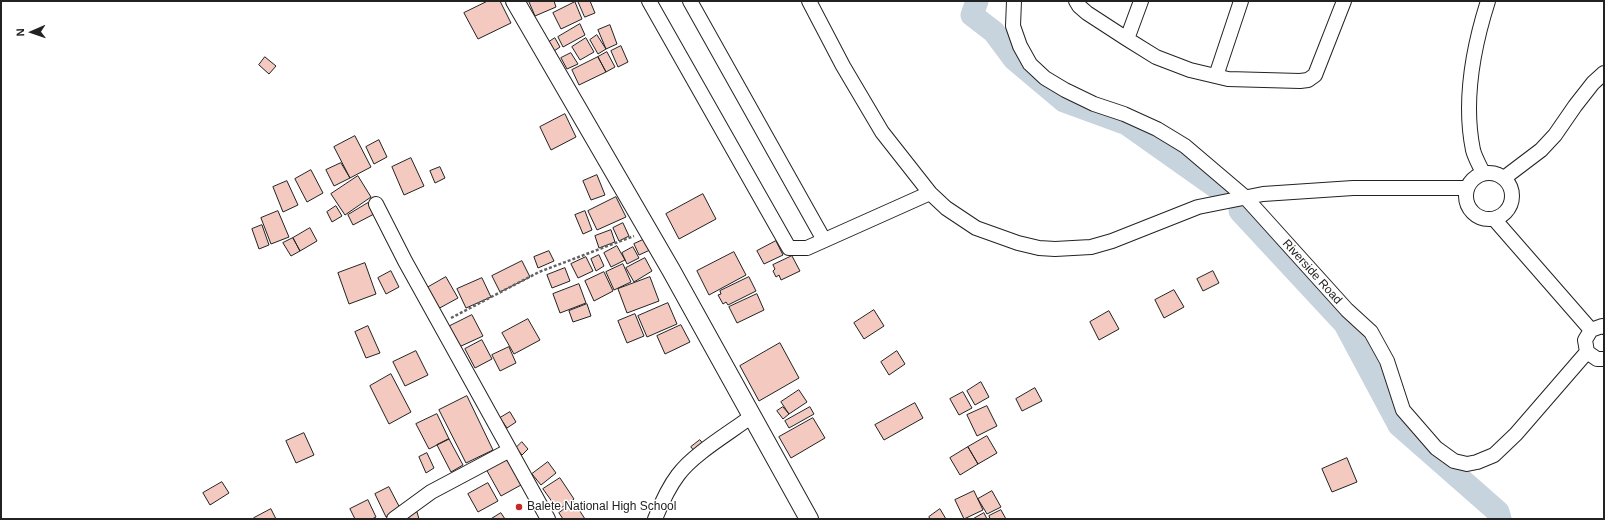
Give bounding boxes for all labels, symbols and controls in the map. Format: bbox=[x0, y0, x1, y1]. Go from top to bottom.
north arrow bbox=[12, 12, 52, 52]
text: N bbox=[14, 28, 26, 37]
street label: Riverside Road bbox=[1279, 237, 1345, 307]
place label: Balete National High School bbox=[527, 500, 676, 514]
marker: Balete National High School bbox=[514, 502, 524, 512]

